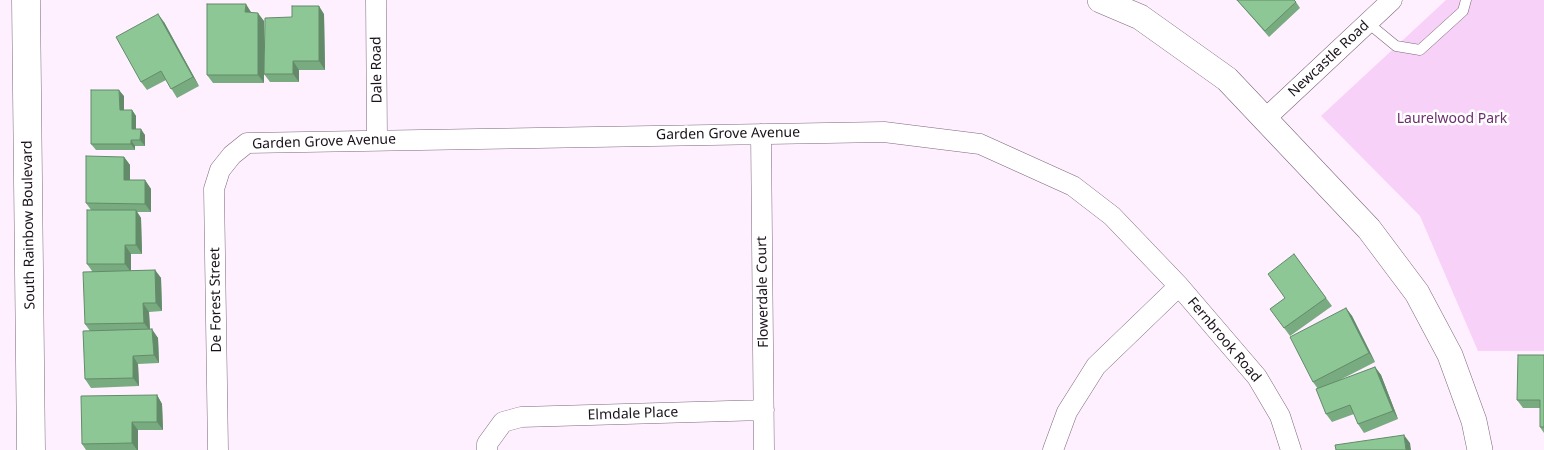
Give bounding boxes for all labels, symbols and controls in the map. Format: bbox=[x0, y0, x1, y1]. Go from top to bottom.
street label: Newcastle Road bbox=[1285, 17, 1373, 101]
street label: Dale Road bbox=[368, 36, 386, 104]
park label: Laurelwood Park bbox=[1397, 111, 1507, 127]
street label: Garden Grove Avenue bbox=[656, 124, 800, 144]
street label: Garden Grove Avenue bbox=[252, 131, 396, 153]
street label: South Rainbow Boulevard bbox=[19, 140, 39, 310]
street label: Flowerdale Court bbox=[754, 236, 772, 348]
street label: De Forest Street bbox=[207, 247, 225, 353]
street label: Fernbrook Road bbox=[1184, 294, 1264, 386]
street label: Elmdale Place bbox=[587, 404, 679, 424]

